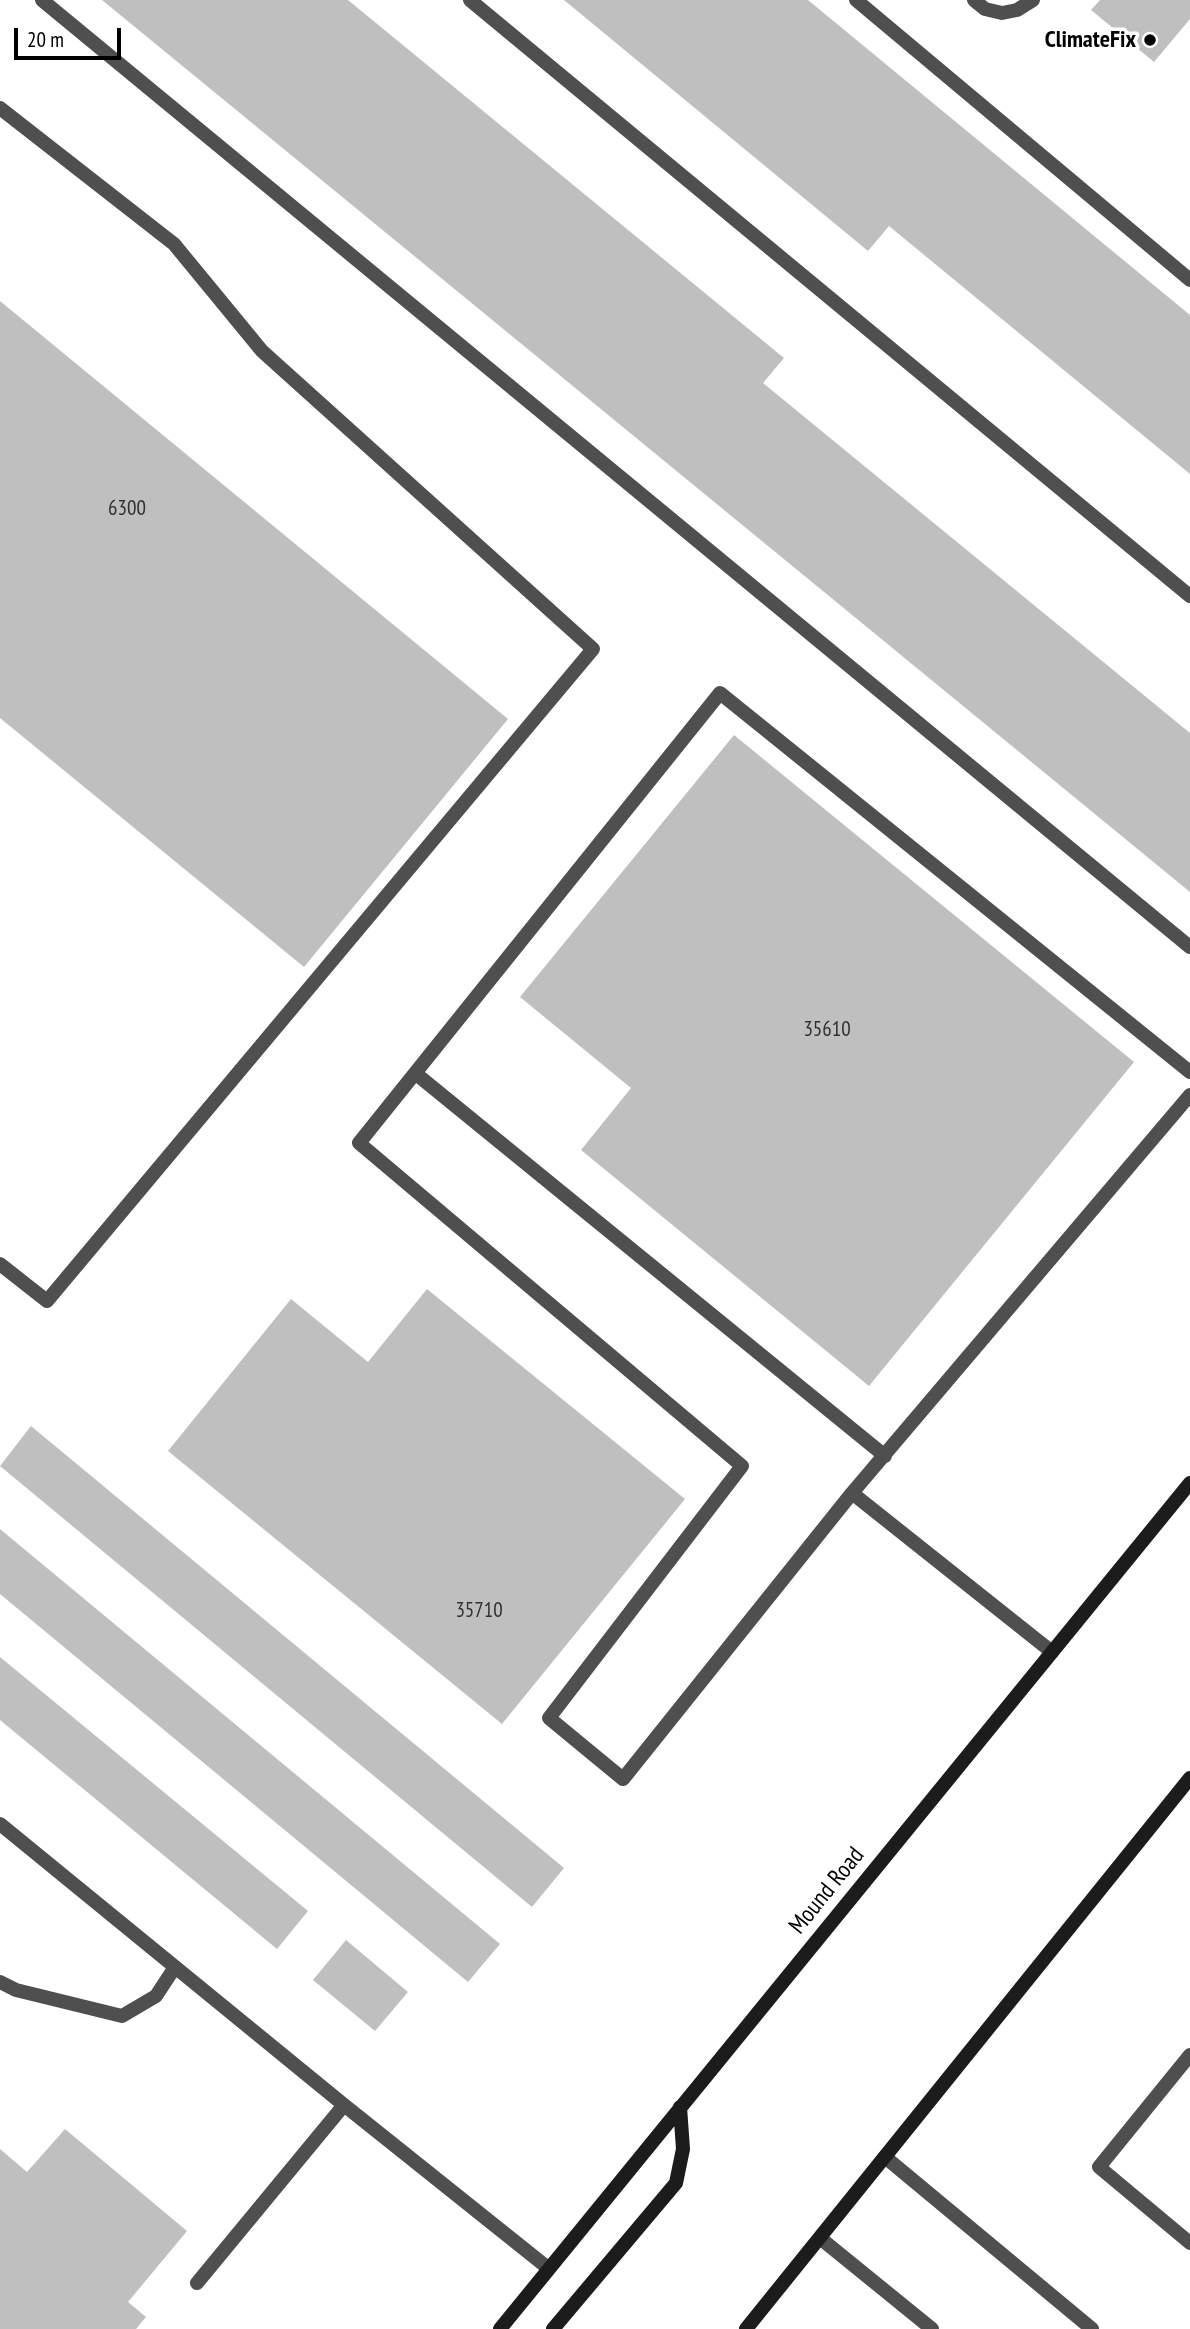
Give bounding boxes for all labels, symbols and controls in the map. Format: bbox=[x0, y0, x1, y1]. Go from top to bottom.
scale bar bbox=[18, 14, 124, 58]
text: 20 m bbox=[27, 26, 64, 53]
place label: ClimateFix bbox=[1045, 26, 1136, 54]
marker: ClimateFix bbox=[1142, 32, 1158, 48]
house number: 6300 bbox=[108, 496, 146, 522]
house number: 35610 bbox=[803, 1017, 851, 1043]
house number: 35710 bbox=[455, 1598, 503, 1624]
street label: Mound Road bbox=[783, 1842, 871, 1940]

